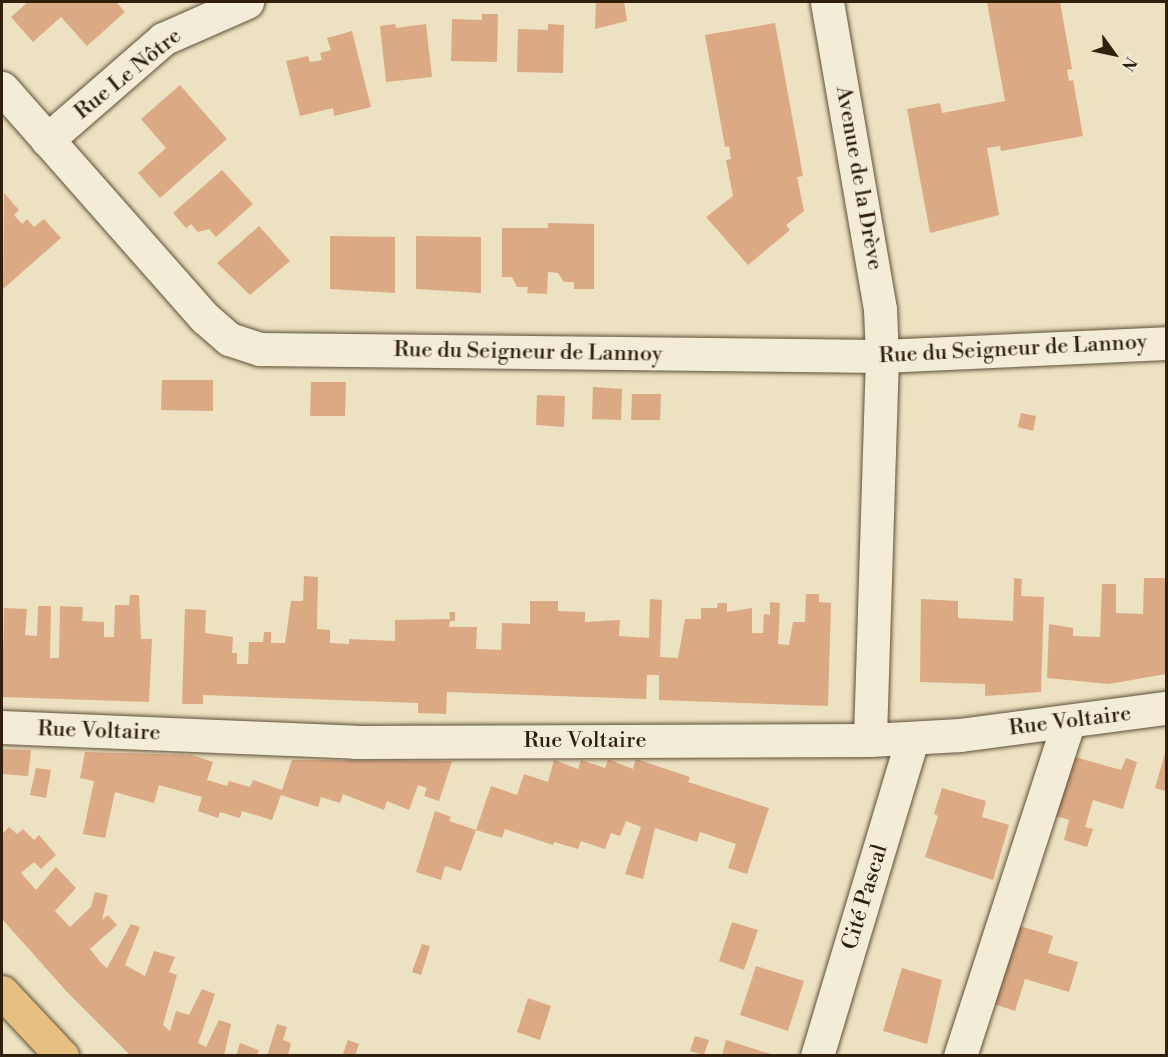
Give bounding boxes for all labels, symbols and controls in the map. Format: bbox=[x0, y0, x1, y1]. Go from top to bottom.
street label: Rue Le Nôtre bbox=[69, 23, 187, 125]
north arrow bbox=[1084, 24, 1144, 84]
text: N bbox=[1117, 53, 1141, 75]
street label: Avenue de la Drève bbox=[830, 84, 888, 272]
street label: Rue du Seigneur de Lannoy bbox=[878, 329, 1148, 369]
street label: Rue du Seigneur de Lannoy bbox=[393, 336, 663, 368]
street label: Rue Voltaire bbox=[1007, 700, 1133, 742]
street label: Rue Voltaire bbox=[37, 716, 161, 746]
street label: Rue Voltaire bbox=[523, 728, 647, 754]
street label: Cité Pascal bbox=[836, 841, 894, 953]

